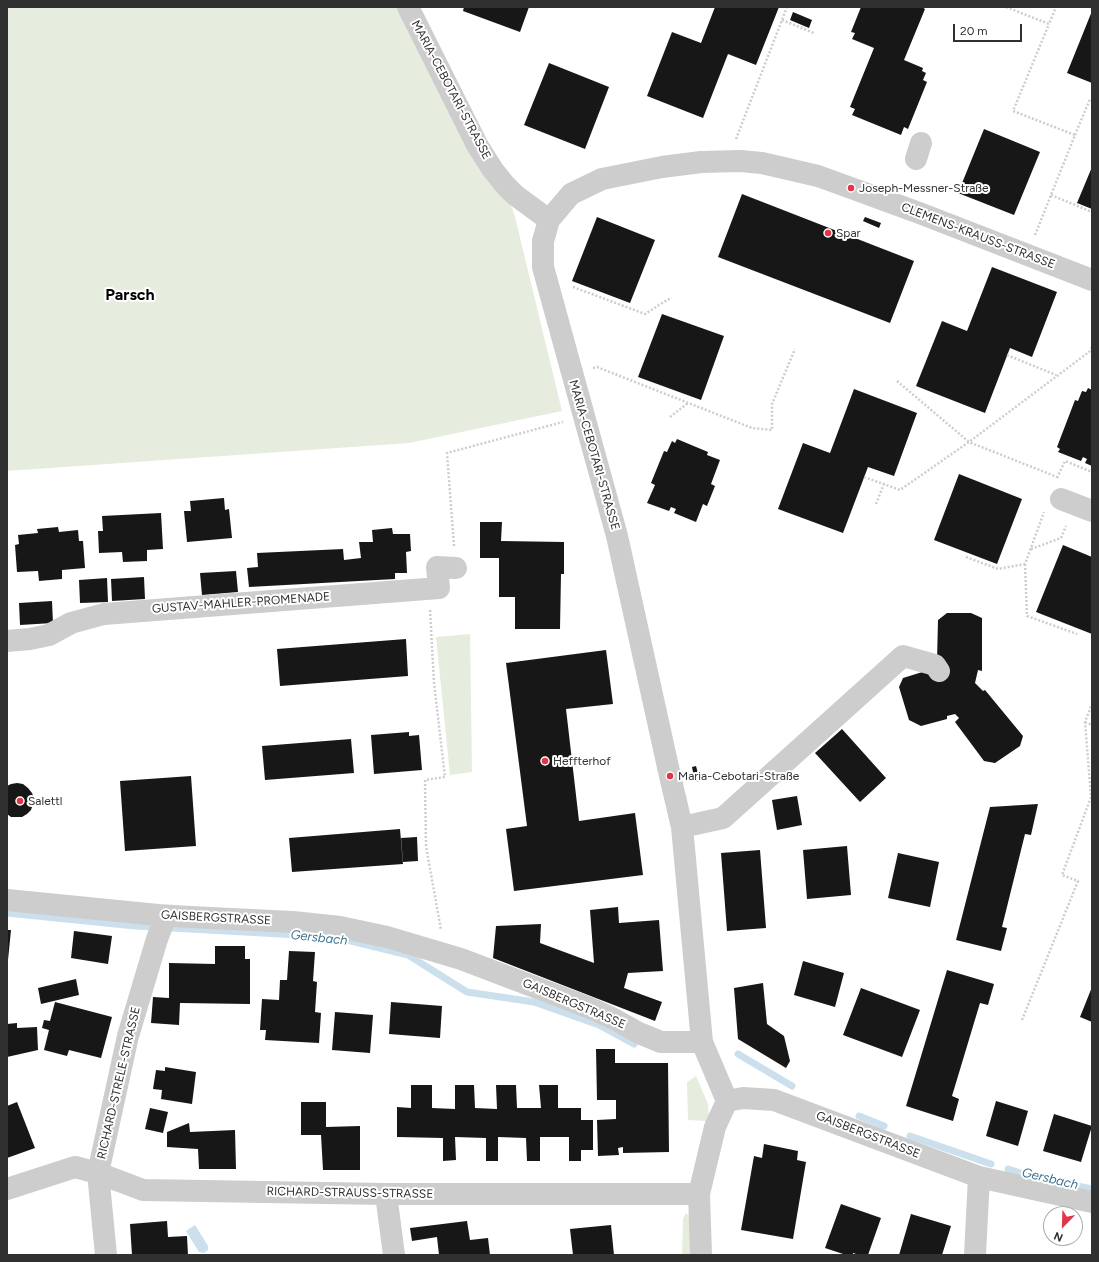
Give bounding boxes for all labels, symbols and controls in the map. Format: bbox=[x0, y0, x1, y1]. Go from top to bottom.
scale bar bbox=[955, 16, 1024, 42]
street label: MARIA-CEBOTARI-STRASSE bbox=[408, 18, 494, 162]
text: 20 m bbox=[960, 24, 988, 38]
place label: Joseph-Messner-Straße bbox=[859, 181, 989, 195]
marker: Joseph-Messner-Straße bbox=[846, 183, 856, 193]
street label: CLEMENS-KRAUSS-STRASSE bbox=[899, 200, 1057, 272]
place label: Spar bbox=[836, 226, 861, 240]
marker: Spar bbox=[823, 228, 833, 238]
district label: Parsch bbox=[105, 285, 155, 305]
street label: MARIA-CEBOTARI-STRASSE bbox=[566, 378, 622, 532]
street label: GUSTAV-MAHLER-PROMENADE bbox=[151, 590, 331, 616]
place label: Heffterhof bbox=[553, 754, 611, 768]
marker: Heffterhof bbox=[540, 756, 550, 766]
place label: Maria-Cebotari-Straße bbox=[678, 769, 799, 783]
marker: Maria-Cebotari-Straße bbox=[665, 771, 675, 781]
place label: Salettl bbox=[28, 794, 62, 808]
marker: Salettl bbox=[15, 796, 25, 806]
street label: GAISBERGSTRASSE bbox=[161, 908, 271, 928]
water label: Gersbach bbox=[290, 927, 348, 949]
street label: GAISBERGSTRASSE bbox=[520, 976, 628, 1032]
street label: RICHARD-STRELE-STRASSE bbox=[94, 1005, 144, 1161]
street label: GAISBERGSTRASSE bbox=[814, 1109, 922, 1161]
water label: Gersbach bbox=[1020, 1165, 1080, 1193]
street label: RICHARD-STRAUSS-STRASSE bbox=[267, 1184, 433, 1202]
north arrow bbox=[1043, 1206, 1083, 1246]
text: N bbox=[1052, 1229, 1065, 1244]

